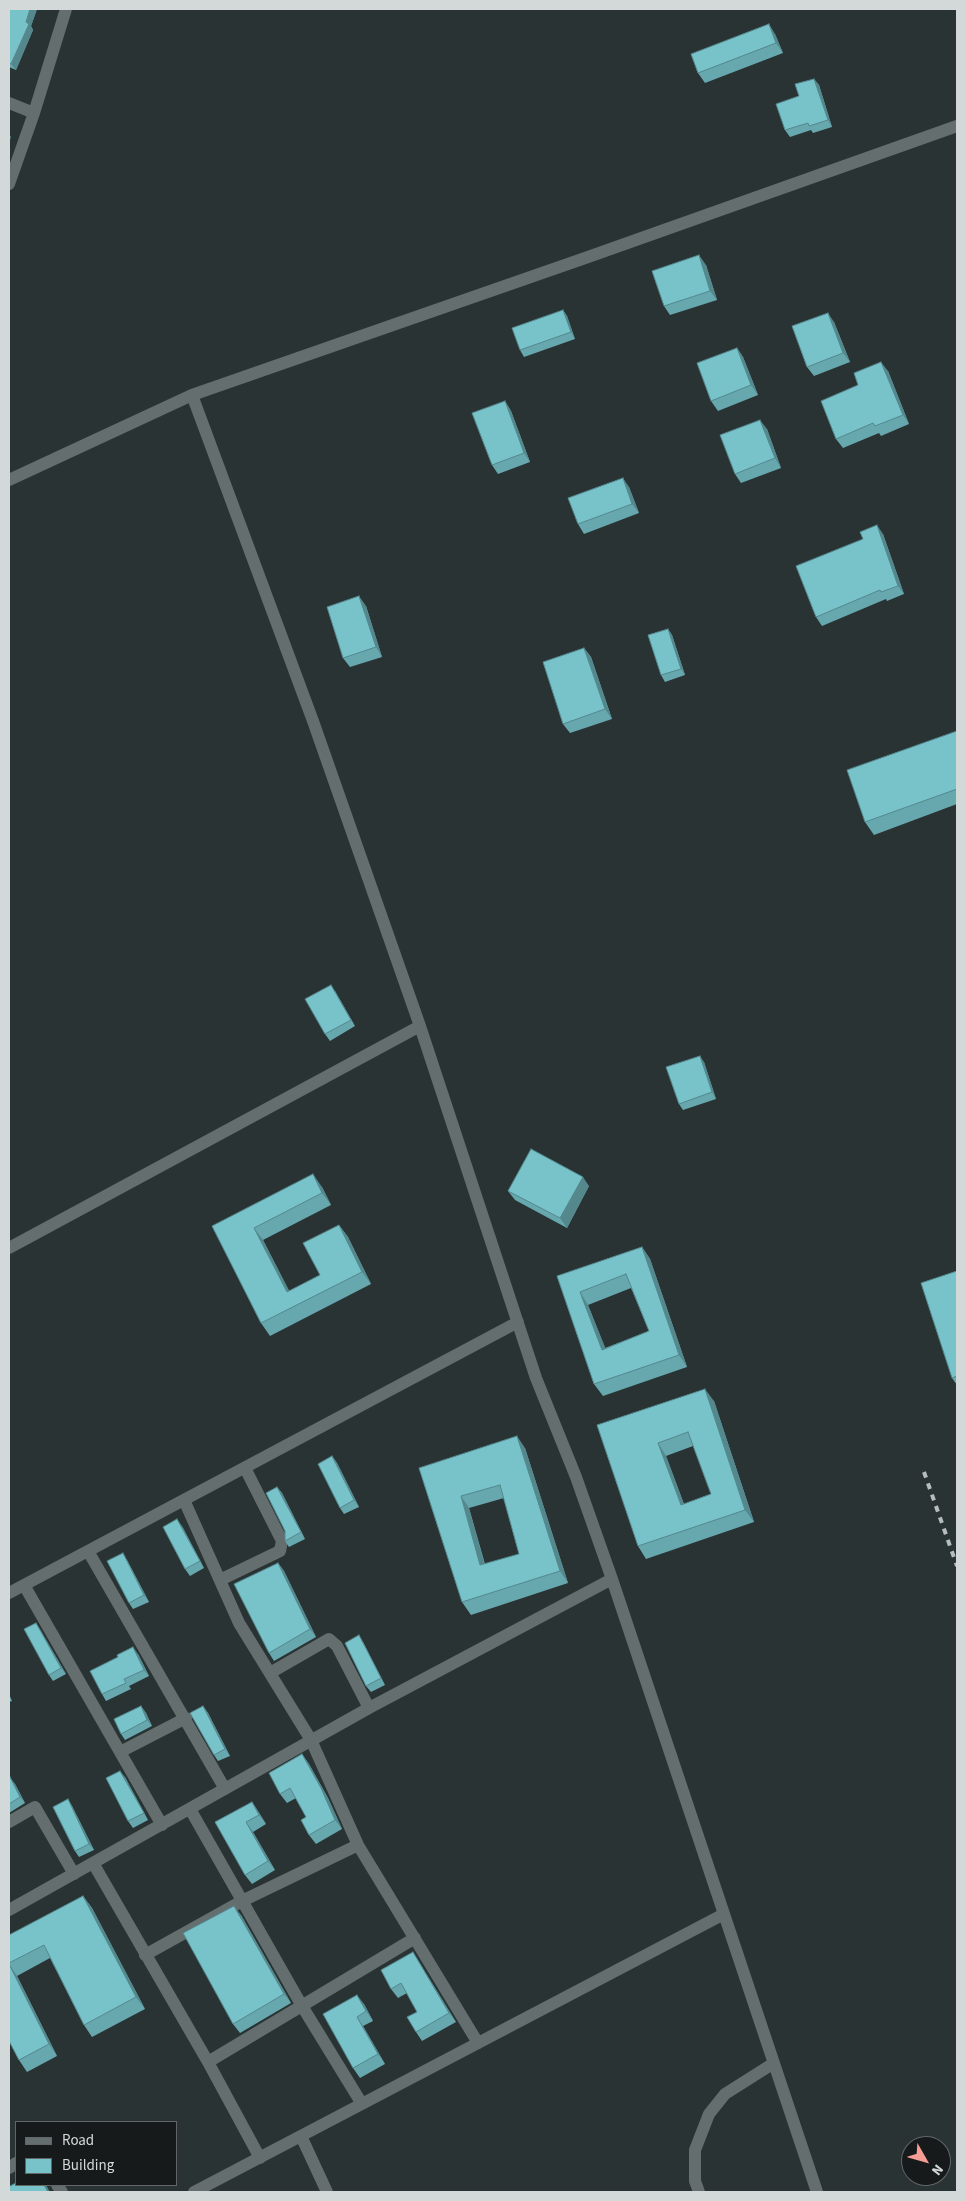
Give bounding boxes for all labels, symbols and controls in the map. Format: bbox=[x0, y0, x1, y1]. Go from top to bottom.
legend bbox=[15, 2121, 178, 2186]
text: Road bbox=[62, 2130, 94, 2151]
north arrow bbox=[901, 2136, 951, 2186]
text: Building bbox=[62, 2155, 114, 2176]
text: N bbox=[926, 2160, 948, 2179]

